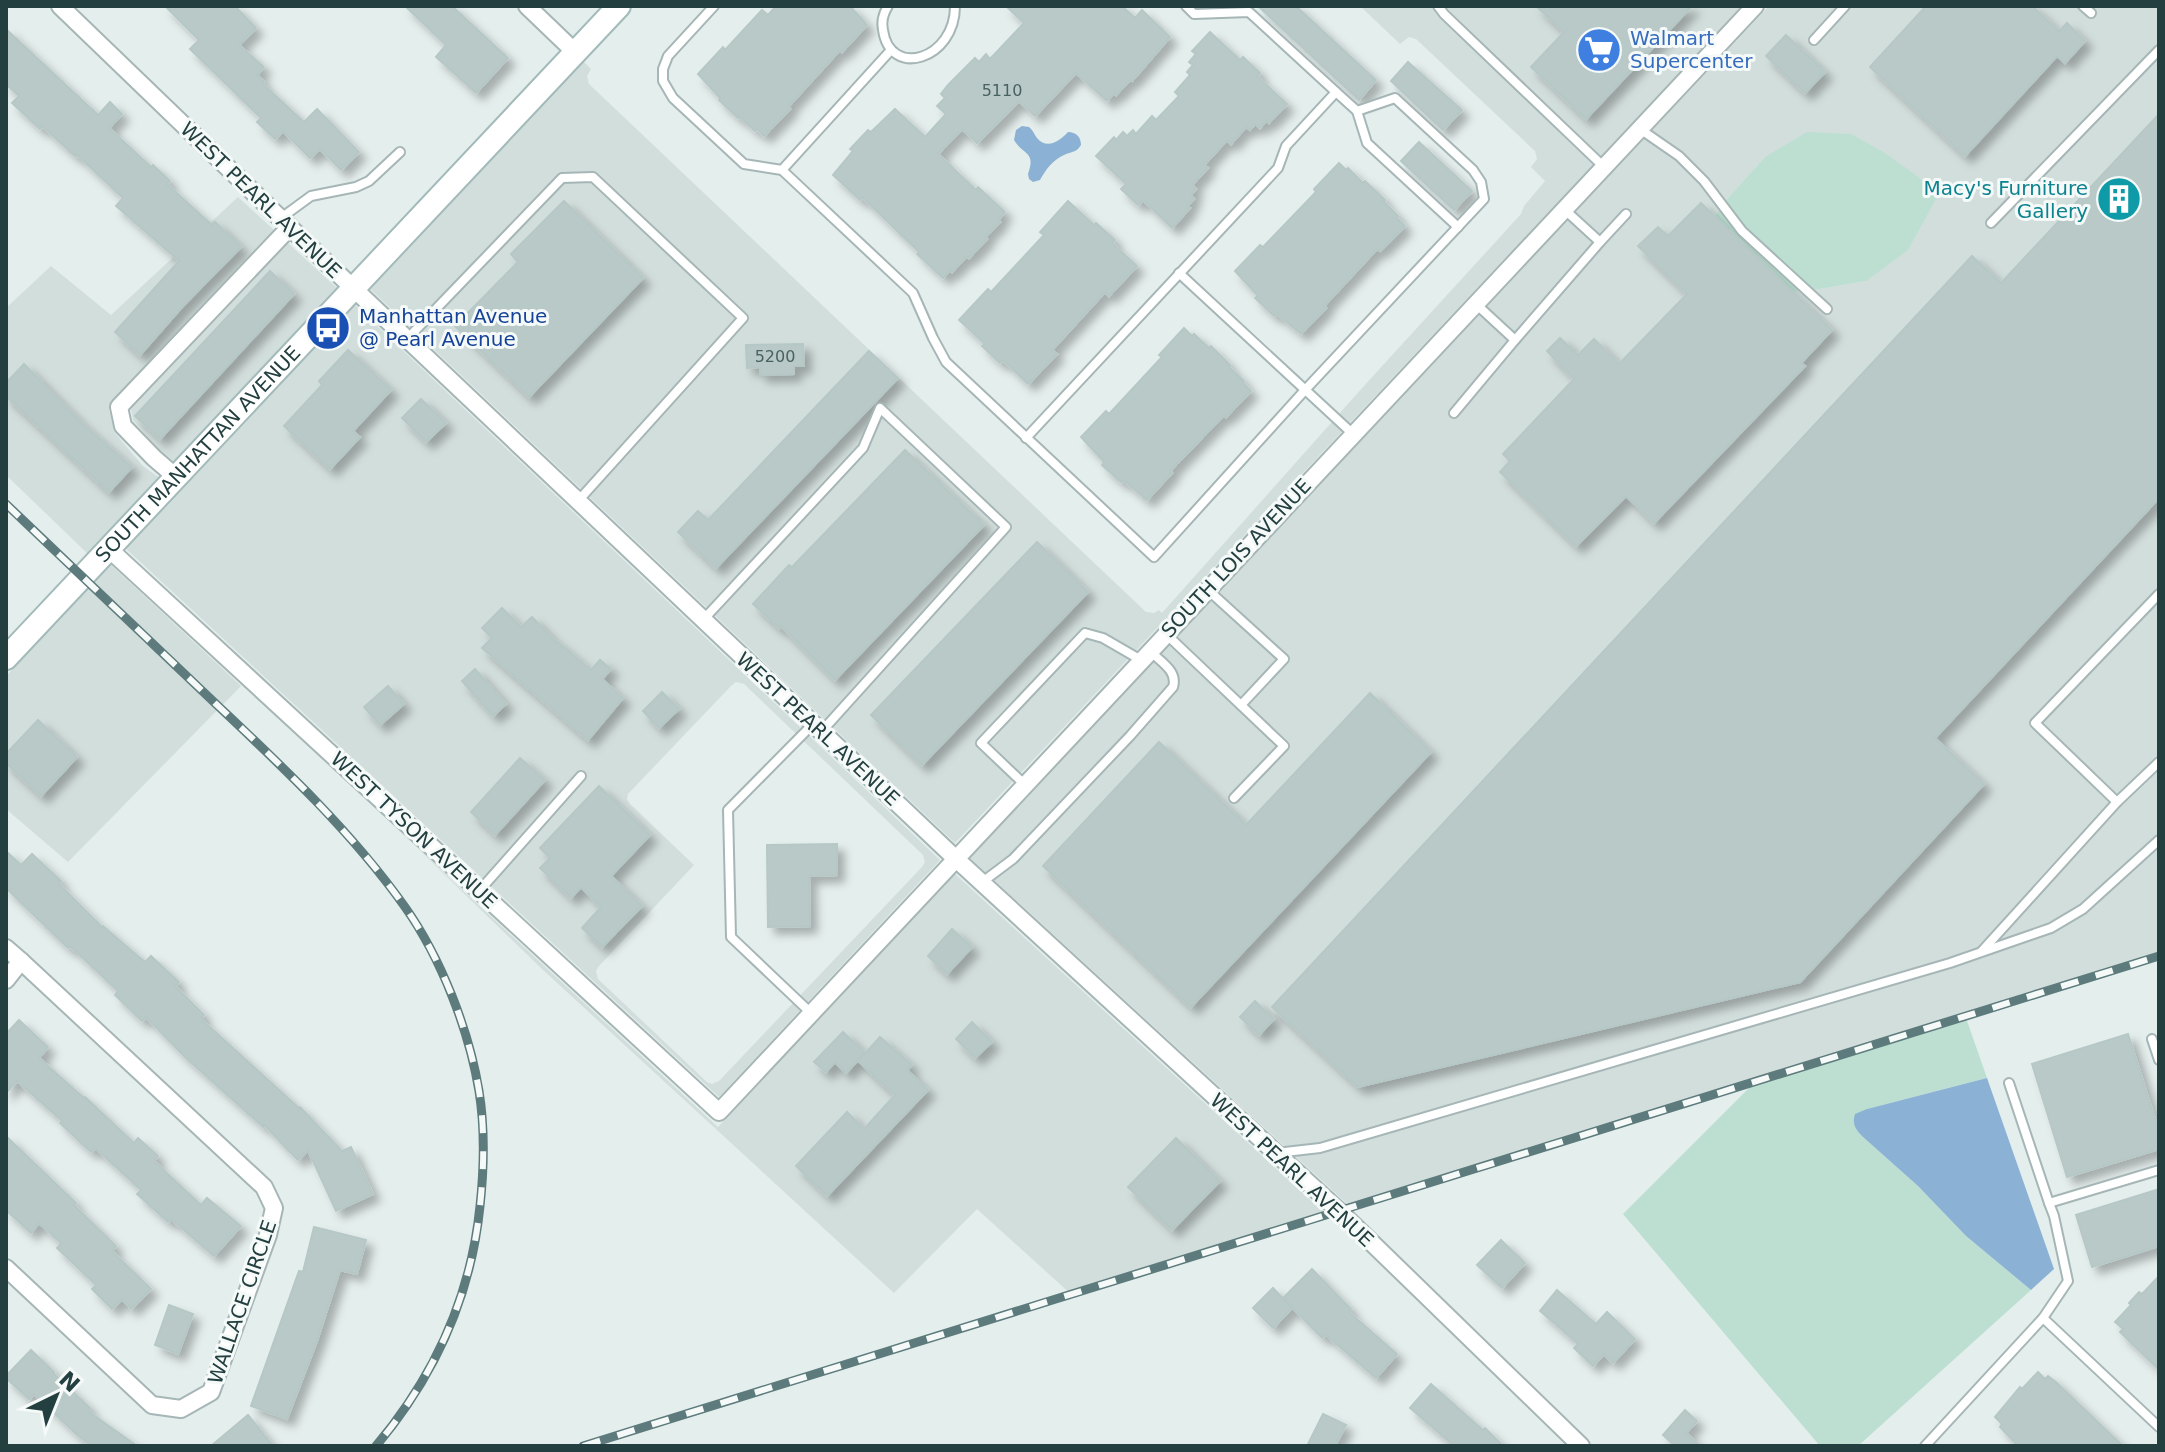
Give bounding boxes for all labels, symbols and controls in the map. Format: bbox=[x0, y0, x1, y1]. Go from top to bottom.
supermarket icon: Walmart Supercenter bbox=[1575, 26, 1623, 74]
place label: Walmart Supercenter bbox=[1630, 26, 1753, 73]
house number: 5110 bbox=[982, 81, 1022, 100]
street label: WEST PEARL AVENUE bbox=[176, 117, 346, 283]
building icon: Macy's Furniture Gallery bbox=[2095, 175, 2143, 223]
place label: Macy's Furniture Gallery bbox=[1924, 176, 2088, 223]
bus stop icon: Manhattan Avenue @ Pearl Avenue bbox=[304, 304, 352, 352]
place label: Manhattan Avenue @ Pearl Avenue bbox=[359, 304, 547, 351]
street label: SOUTH MANHATTAN AVENUE bbox=[90, 341, 305, 567]
house number: 5200 bbox=[755, 347, 795, 366]
street label: SOUTH LOIS AVENUE bbox=[1156, 473, 1316, 643]
street label: WEST PEARL AVENUE bbox=[731, 647, 905, 811]
street label: WEST TYSON AVENUE bbox=[326, 747, 502, 913]
street label: WEST PEARL AVENUE bbox=[1205, 1088, 1379, 1252]
street label: WALLACE CIRCLE bbox=[203, 1217, 281, 1387]
north arrow bbox=[16, 1356, 96, 1436]
text: N bbox=[54, 1366, 85, 1397]

